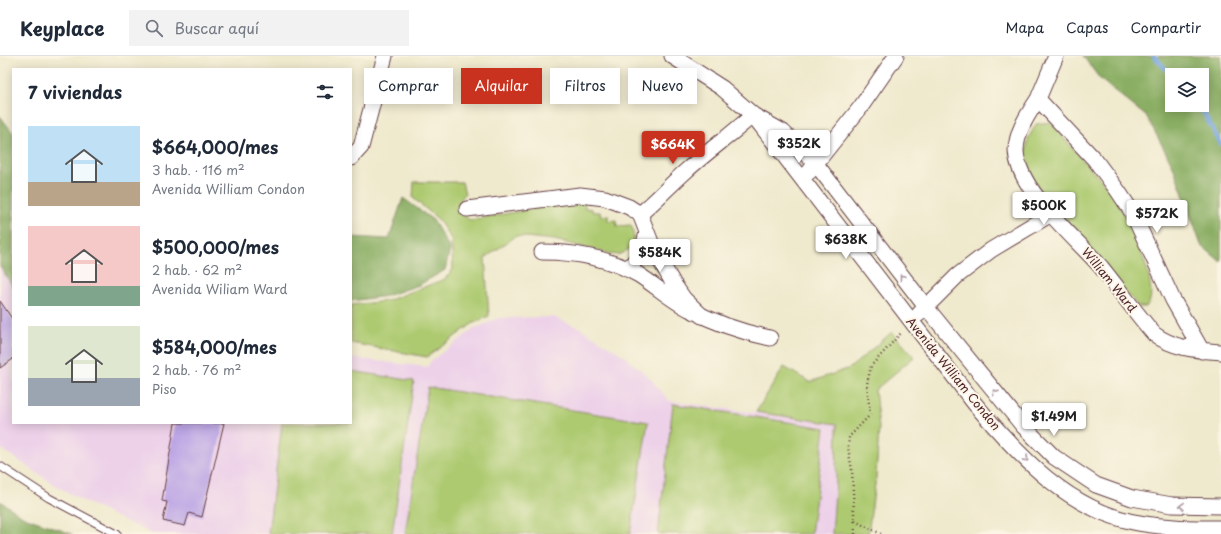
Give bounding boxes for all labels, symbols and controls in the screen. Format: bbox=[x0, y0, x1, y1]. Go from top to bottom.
search box bbox=[129, 10, 409, 46]
text: Keyplace bbox=[20, 14, 105, 42]
text: Buscar aquí bbox=[175, 16, 259, 39]
icon: search bbox=[143, 17, 165, 39]
text: Mapa bbox=[1006, 17, 1044, 38]
text: Capas bbox=[1066, 17, 1108, 38]
text: Compartir bbox=[1130, 17, 1201, 38]
chip: Comprar bbox=[364, 68, 453, 104]
chip: Alquilar bbox=[461, 68, 542, 104]
chip: Filtros bbox=[550, 68, 620, 104]
chip: Nuevo bbox=[628, 68, 697, 104]
map controls bbox=[1165, 68, 1209, 112]
button: layers bbox=[1165, 68, 1209, 112]
text: 7 viviendas bbox=[28, 79, 122, 105]
icon: filters bbox=[314, 81, 336, 103]
pin: $352K bbox=[771, 130, 827, 164]
pin: $664K bbox=[645, 131, 701, 165]
text: $352K bbox=[777, 133, 821, 152]
text: $664,000/mes bbox=[152, 134, 278, 160]
text: $664K bbox=[651, 134, 695, 153]
icon: home bbox=[60, 142, 108, 190]
text: 3 hab. · 116 m² bbox=[152, 160, 245, 179]
text: Avenida William Condon bbox=[152, 179, 305, 198]
pin: $500K bbox=[1016, 192, 1072, 226]
text: $500K bbox=[1021, 195, 1067, 214]
pin: $572K bbox=[1129, 200, 1185, 234]
text: $572K bbox=[1136, 203, 1178, 222]
pin: $638K bbox=[818, 226, 874, 260]
text: $638K bbox=[825, 229, 867, 248]
text: $500,000/mes bbox=[152, 234, 279, 260]
pin: $584K bbox=[632, 239, 688, 273]
icon: home bbox=[60, 242, 108, 290]
text: $584K bbox=[638, 242, 682, 261]
street label: William Ward bbox=[1078, 243, 1142, 316]
text: 2 hab. · 62 m² bbox=[152, 260, 242, 279]
one-way arrow bbox=[899, 274, 906, 281]
text: Avenida Wiliam Ward bbox=[152, 279, 287, 298]
street label: Avenida William Condon bbox=[902, 313, 1005, 434]
text: $584,000/mes bbox=[152, 334, 277, 360]
icon: home bbox=[60, 342, 108, 390]
text: 2 hab. · 76 m² bbox=[152, 360, 241, 379]
text: Piso bbox=[152, 379, 177, 398]
one-way arrow bbox=[992, 389, 999, 396]
pin: $1.49M bbox=[1021, 403, 1087, 437]
text: $1.49M bbox=[1031, 406, 1077, 425]
one-way arrow bbox=[1021, 454, 1029, 462]
one-way arrow bbox=[1179, 501, 1185, 510]

